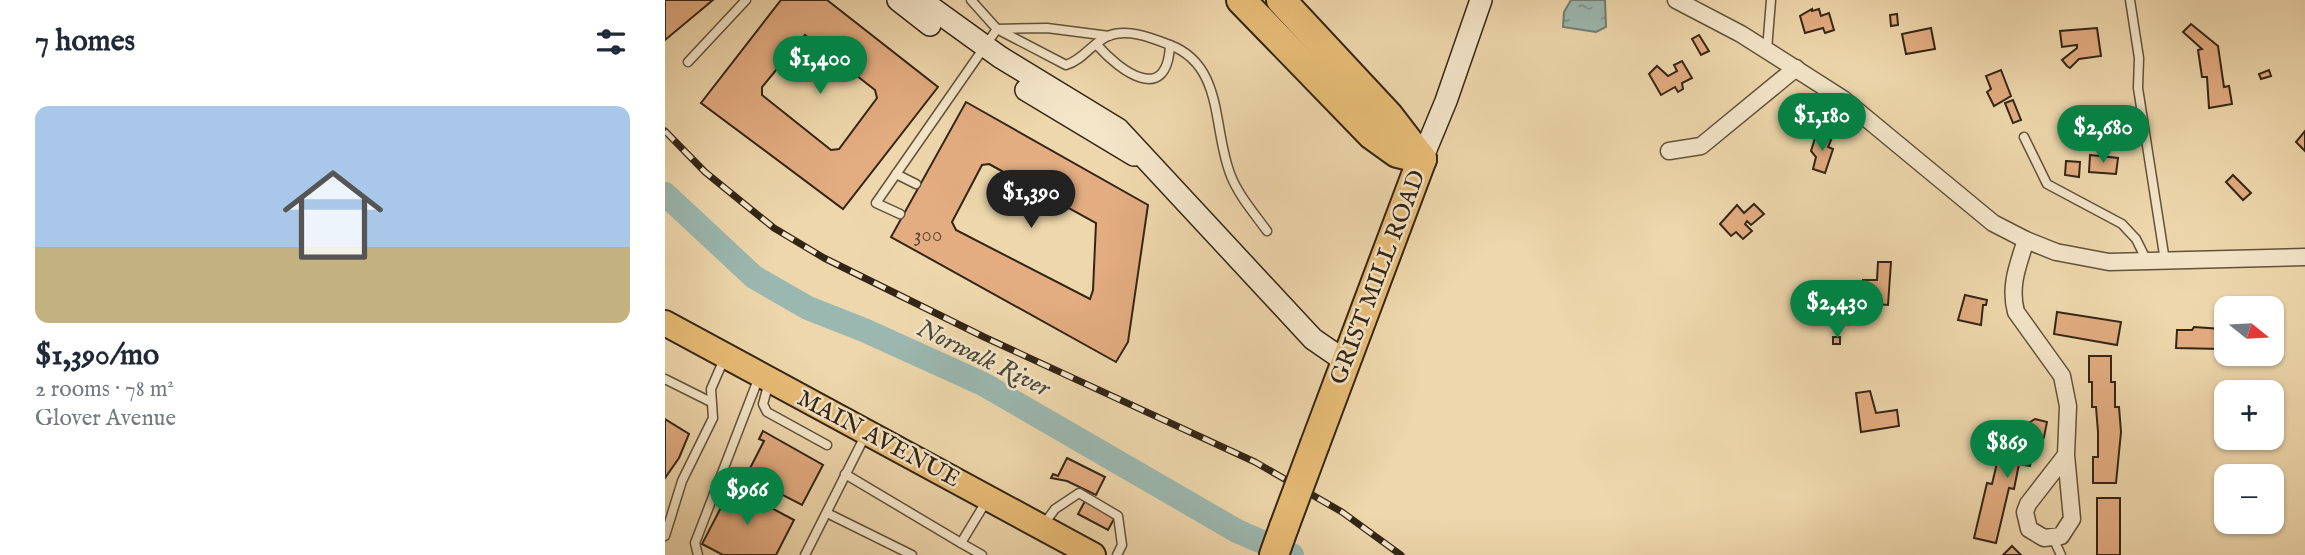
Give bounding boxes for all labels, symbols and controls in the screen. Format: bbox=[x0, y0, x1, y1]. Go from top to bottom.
text: 7 homes bbox=[35, 23, 135, 61]
icon: filters bbox=[592, 23, 630, 61]
pin: $1,400 bbox=[763, 36, 877, 96]
text: $1,400 bbox=[789, 44, 851, 73]
pin: $1,180 bbox=[1765, 94, 1879, 153]
text: $1,180 bbox=[1794, 101, 1850, 130]
pin: $2,680 bbox=[2046, 106, 2160, 165]
text: $2,680 bbox=[2073, 113, 2133, 142]
icon: home bbox=[270, 152, 396, 278]
street label: GRIST MILL ROAD bbox=[1323, 166, 1434, 389]
pin: $1,390 bbox=[974, 170, 1088, 230]
text: $1,390 bbox=[1002, 178, 1060, 207]
house number: 300 bbox=[914, 222, 942, 249]
pin: $2,430 bbox=[1780, 280, 1894, 340]
text: $2,430 bbox=[1806, 288, 1868, 317]
north arrow bbox=[2214, 296, 2284, 366]
map controls bbox=[2214, 296, 2284, 534]
water label: Norwalk River bbox=[911, 312, 1057, 405]
text: $1,390/mo bbox=[35, 337, 159, 375]
text: 2 rooms · 78 m² bbox=[35, 375, 174, 404]
button: + bbox=[2214, 380, 2284, 450]
street label: MAIN AVENUE bbox=[791, 383, 965, 495]
text: Glover Avenue bbox=[35, 404, 176, 433]
pin: $869 bbox=[1966, 420, 2048, 480]
text: $869 bbox=[1986, 428, 2028, 457]
button: − bbox=[2214, 464, 2284, 534]
pin: $966 bbox=[706, 468, 788, 527]
text: $966 bbox=[726, 475, 768, 504]

